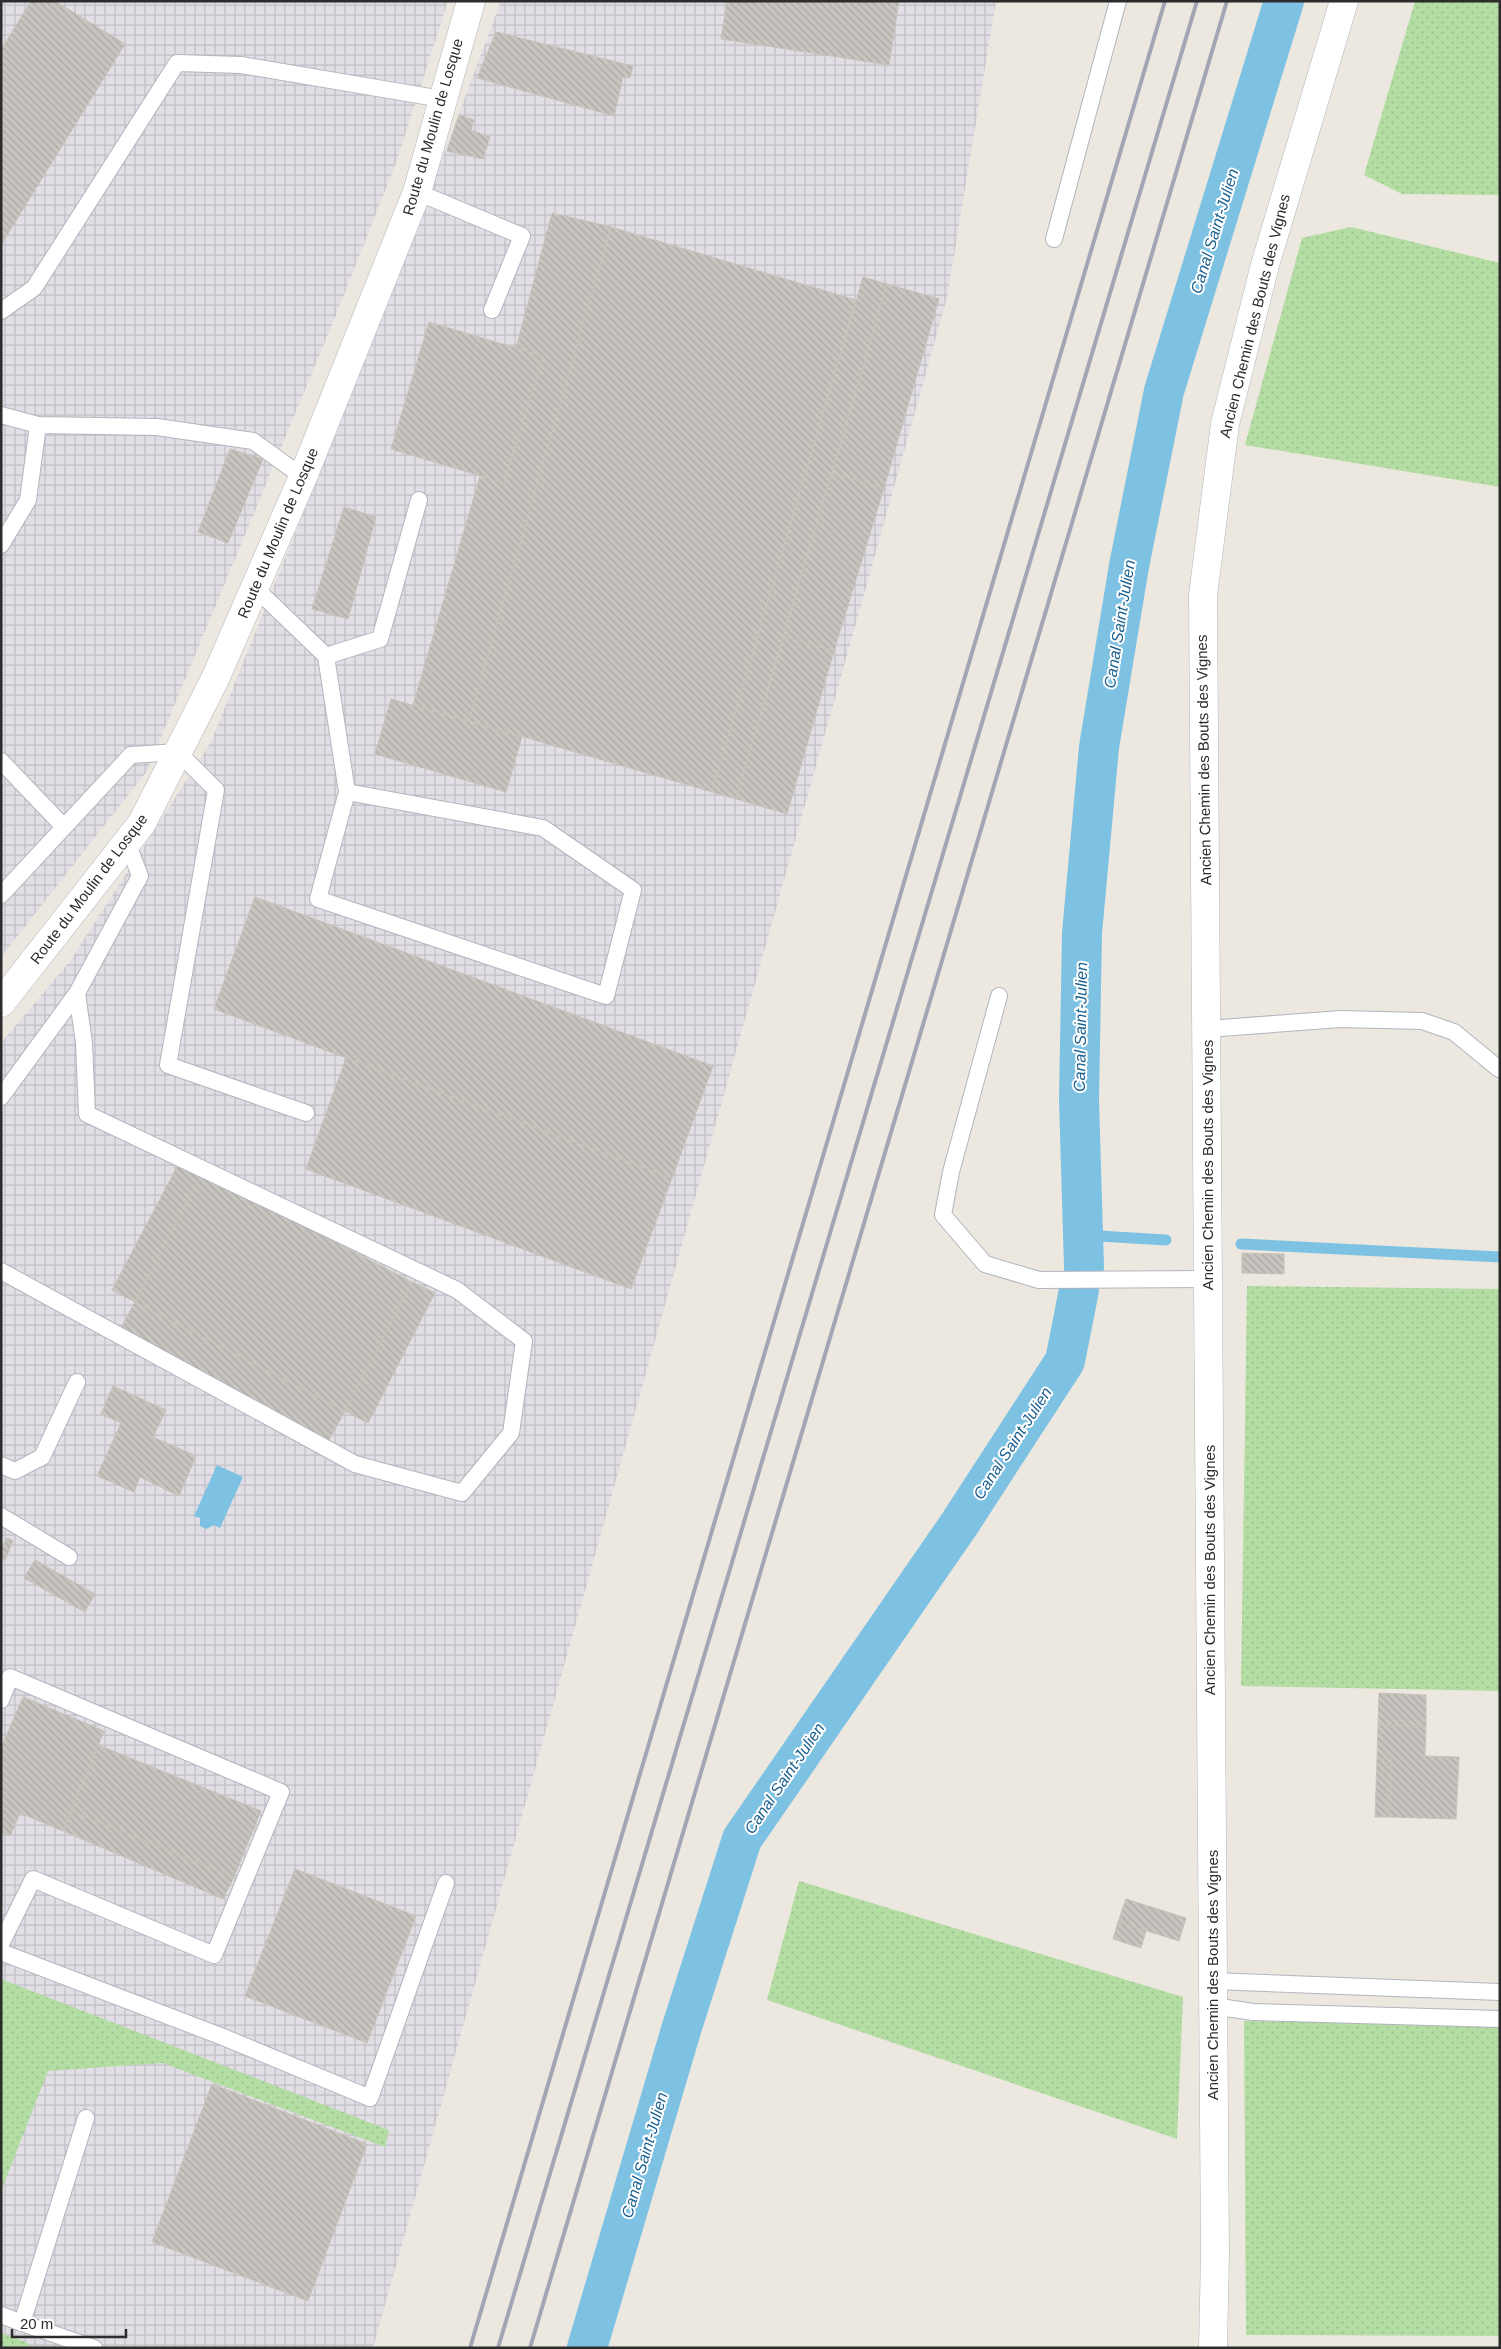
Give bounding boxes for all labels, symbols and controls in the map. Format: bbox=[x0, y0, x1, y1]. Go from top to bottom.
street label: Route du Moulin de Losque bbox=[399, 36, 466, 217]
water label: Canal Saint-Julien bbox=[1187, 166, 1242, 296]
street label: Ancien Chemin des Bouts des Vignes bbox=[1216, 192, 1293, 440]
street label: Route du Moulin de Losque bbox=[234, 445, 321, 621]
water label: Canal Saint-Julien bbox=[1101, 559, 1138, 690]
street label: Ancien Chemin des Bouts des Vignes bbox=[1193, 635, 1214, 885]
street label: Route du Moulin de Losque bbox=[27, 810, 151, 967]
water label: Canal Saint-Julien bbox=[1071, 962, 1090, 1092]
street label: Ancien Chemin des Bouts des Vignes bbox=[1199, 1040, 1216, 1290]
water label: Canal Saint-Julien bbox=[970, 1384, 1055, 1502]
street label: Ancien Chemin des Bouts des Vignes bbox=[1201, 1445, 1218, 1695]
water label: Canal Saint-Julien bbox=[741, 1720, 828, 1837]
street label: Ancien Chemin des Bouts des Vignes bbox=[1204, 1850, 1221, 2100]
water label: Canal Saint-Julien bbox=[618, 2090, 671, 2220]
scale bar bbox=[12, 2306, 126, 2338]
text: 20 m bbox=[20, 2315, 53, 2332]

